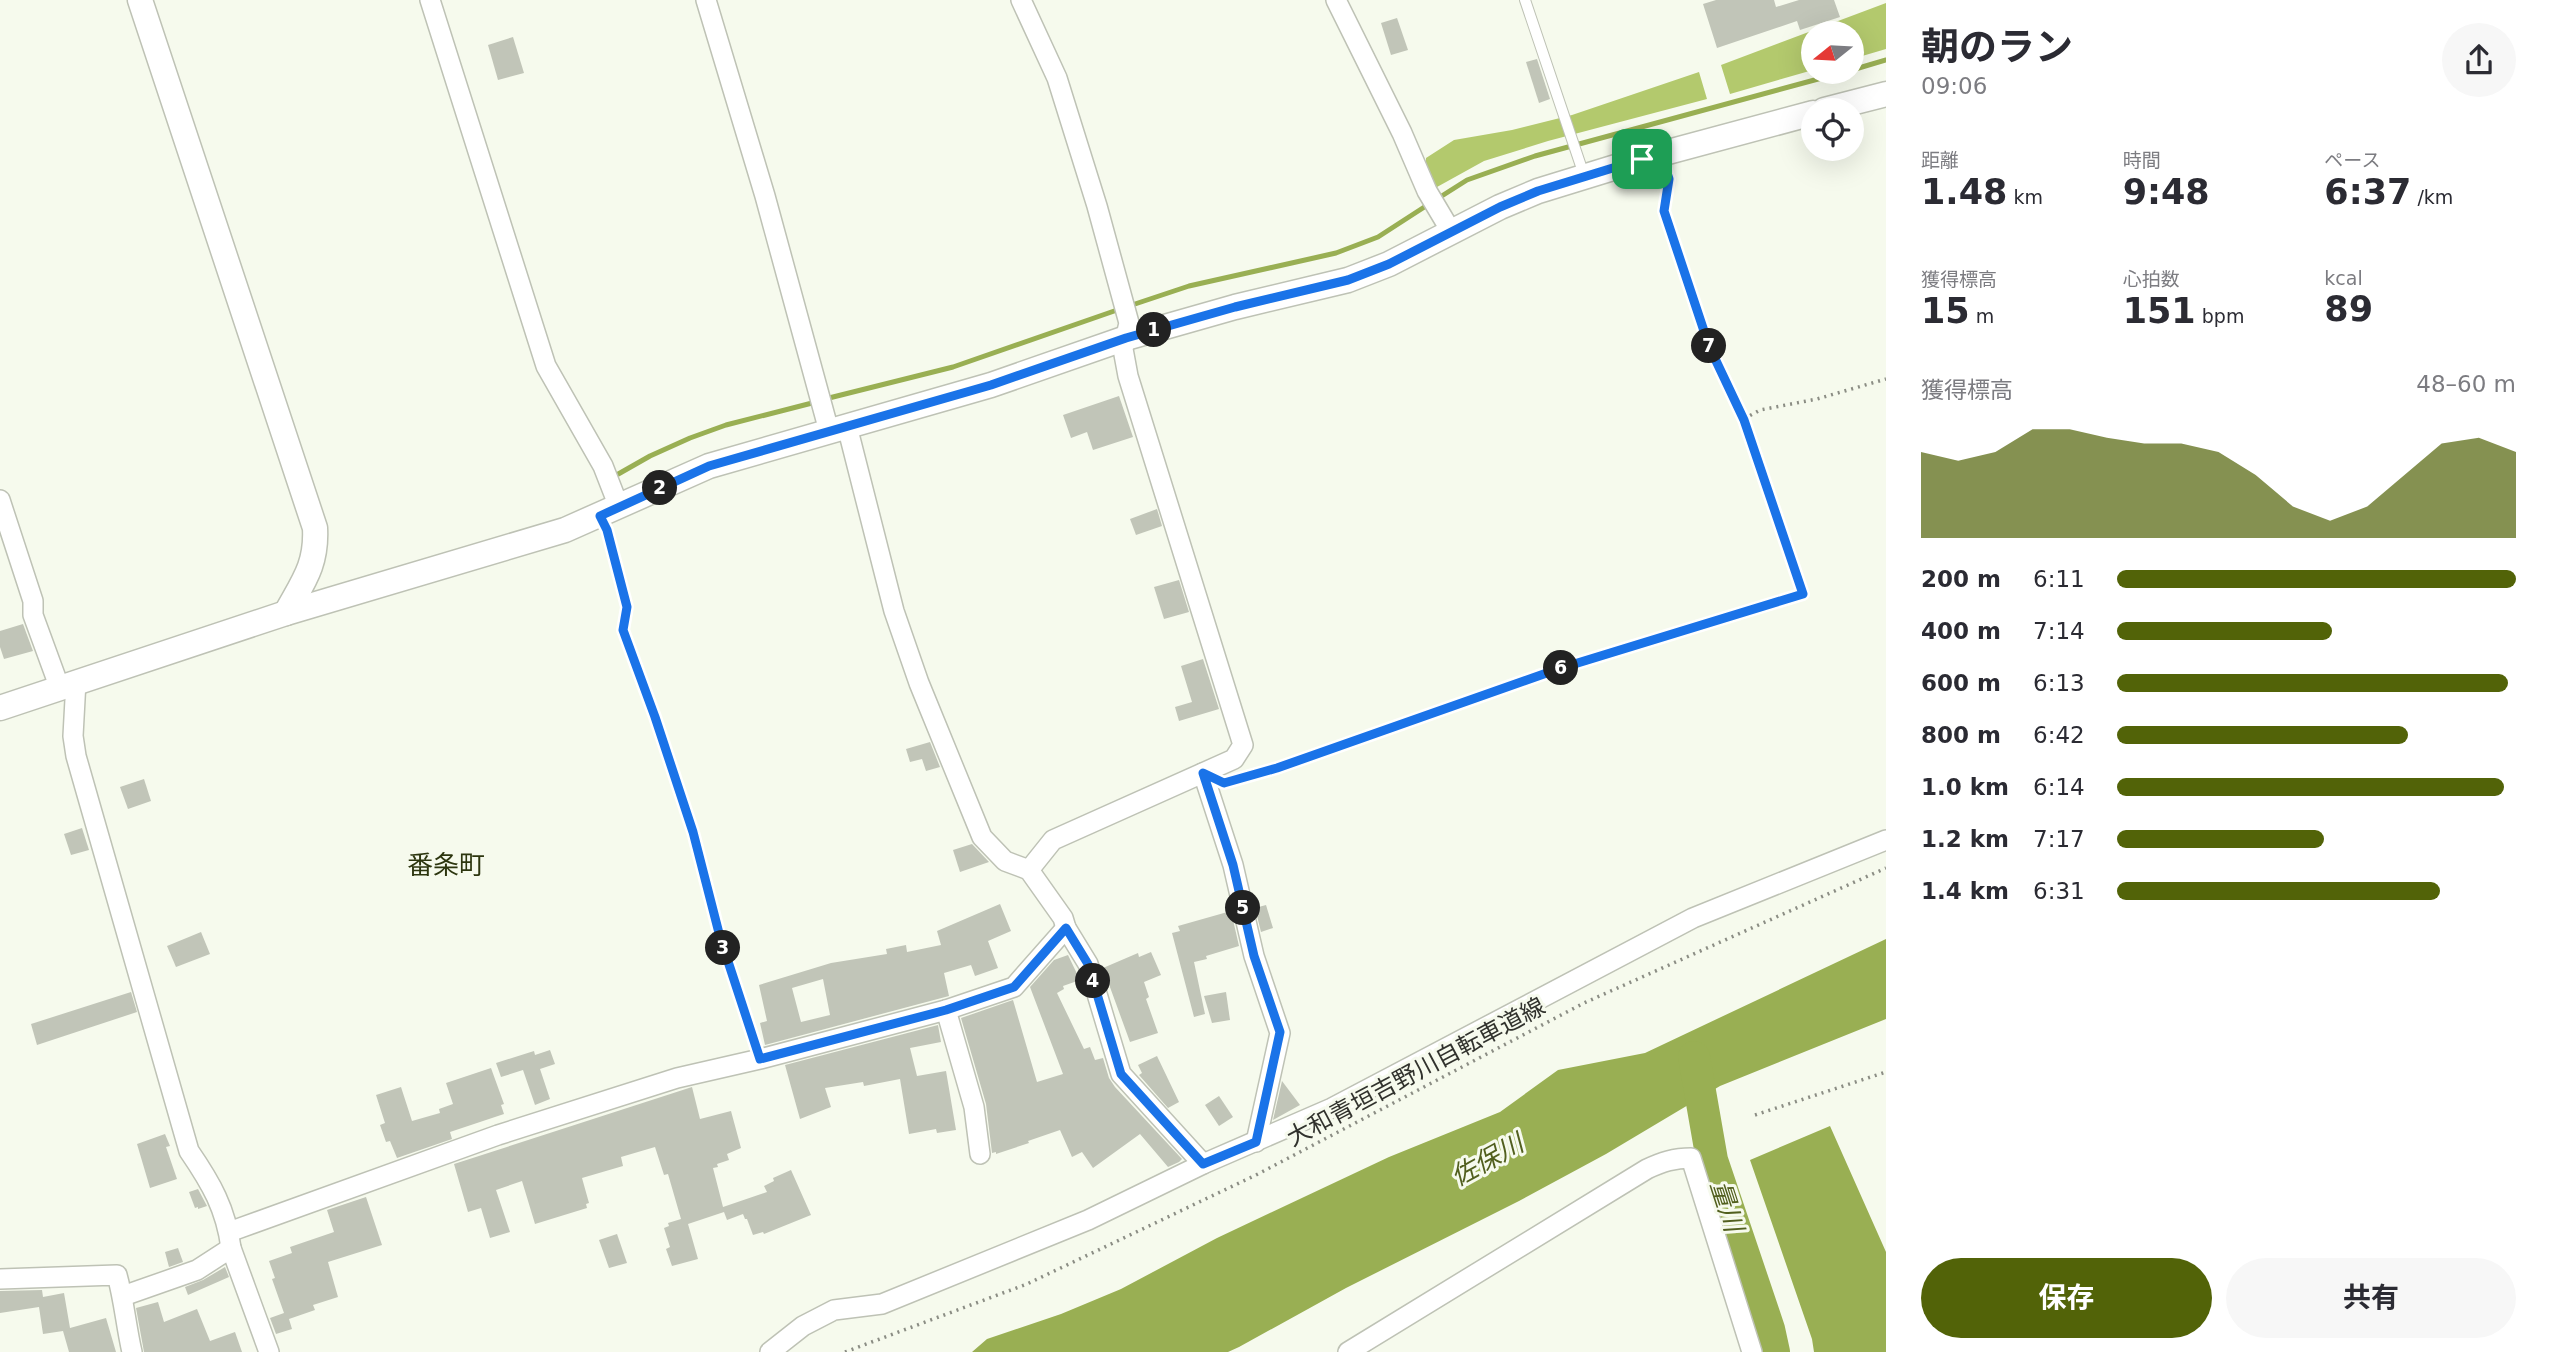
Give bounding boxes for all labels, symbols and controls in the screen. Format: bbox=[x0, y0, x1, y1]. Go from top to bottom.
north arrow bbox=[1801, 21, 1864, 84]
map controls bbox=[1801, 21, 1864, 161]
button: share bbox=[2442, 23, 2516, 97]
text: 朝のラン bbox=[1921, 25, 2073, 69]
text: 09:06 bbox=[1921, 73, 1987, 99]
button: locate bbox=[1801, 98, 1864, 161]
pin bbox=[1612, 129, 1672, 189]
icon: arrive bbox=[1623, 140, 1661, 178]
text: 距離 bbox=[1921, 149, 1959, 171]
text: 時間 bbox=[2123, 149, 2161, 171]
text: ペース bbox=[2324, 149, 2380, 171]
text: 1.48 bbox=[1921, 172, 2007, 212]
text: 9:48 bbox=[2123, 172, 2210, 212]
text: 6:37 bbox=[2324, 172, 2411, 212]
text: km bbox=[2007, 186, 2043, 208]
text: /km bbox=[2411, 186, 2453, 208]
text: kcal bbox=[2324, 267, 2363, 289]
text: 獲得標高 bbox=[1921, 268, 1997, 290]
text: 心拍数 bbox=[2123, 268, 2180, 290]
text: 89 bbox=[2324, 289, 2373, 329]
text: 15 bbox=[1921, 291, 1970, 331]
text: 151 bbox=[2123, 291, 2196, 331]
text: m bbox=[1970, 305, 1994, 327]
text: bpm bbox=[2196, 305, 2244, 327]
pin: 1 bbox=[1136, 312, 1172, 348]
text: 1 bbox=[1147, 318, 1160, 340]
pin: 7 bbox=[1692, 328, 1726, 364]
text: 7 bbox=[1702, 334, 1715, 356]
text: 48–60 m bbox=[2416, 371, 2516, 397]
text: 獲得標高 bbox=[1921, 377, 2013, 403]
pin: 2 bbox=[642, 470, 678, 505]
text: 2 bbox=[653, 476, 666, 498]
text: 200 m bbox=[1921, 566, 2001, 592]
text: 6:11 bbox=[2033, 566, 2085, 592]
text: 400 m bbox=[1921, 618, 2001, 644]
text: 7:14 bbox=[2033, 618, 2085, 644]
pin: 6 bbox=[1544, 650, 1578, 686]
text: 6 bbox=[1554, 656, 1567, 678]
text: 600 m bbox=[1921, 670, 2001, 696]
text: 6:13 bbox=[2033, 670, 2085, 696]
text: 800 m bbox=[1921, 722, 2001, 748]
text: 6:42 bbox=[2033, 722, 2085, 748]
text: 1.0 km bbox=[1921, 774, 2009, 800]
text: 6:14 bbox=[2033, 774, 2085, 800]
text: 1.2 km bbox=[1921, 826, 2009, 852]
text: 7:17 bbox=[2033, 826, 2085, 852]
district label: 番条町 bbox=[407, 850, 485, 880]
text: 1.4 km bbox=[1921, 878, 2009, 904]
text: 6:31 bbox=[2033, 878, 2085, 904]
pin: 5 bbox=[1226, 890, 1260, 926]
text: 5 bbox=[1236, 896, 1249, 918]
pin: 3 bbox=[706, 930, 740, 965]
text: 3 bbox=[716, 936, 729, 958]
pin: 4 bbox=[1076, 964, 1110, 998]
text: 4 bbox=[1086, 969, 1099, 991]
street label: 大和青垣吉野川自転車道線 bbox=[1282, 992, 1550, 1152]
water label: 佐保川 bbox=[1446, 1127, 1531, 1192]
water label: 量川 bbox=[1705, 1177, 1750, 1238]
button: 保存 bbox=[1921, 1258, 2212, 1338]
button: 共有 bbox=[2226, 1258, 2516, 1338]

